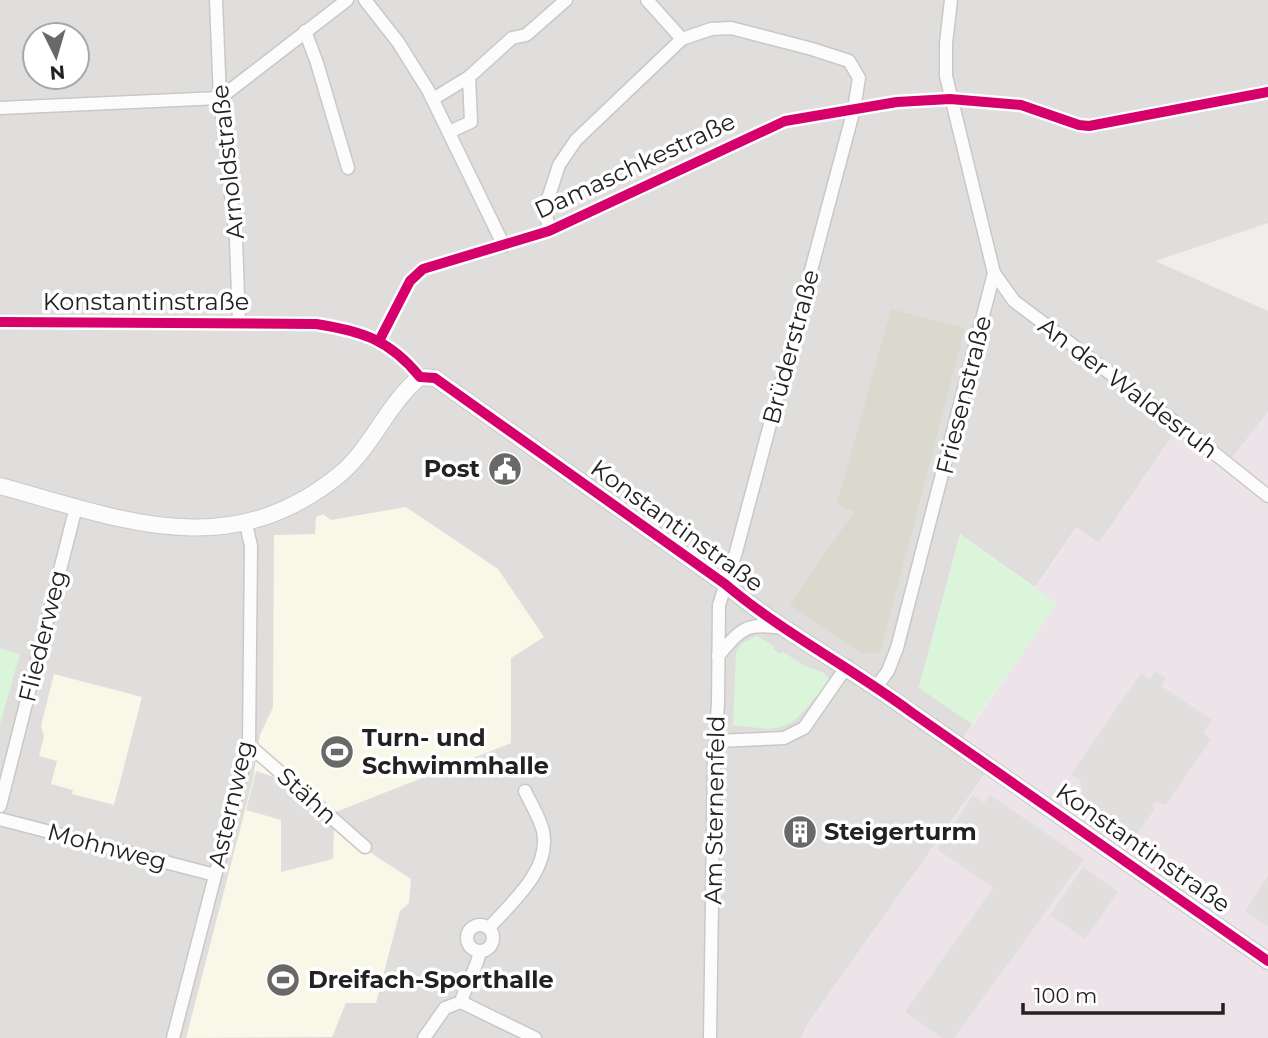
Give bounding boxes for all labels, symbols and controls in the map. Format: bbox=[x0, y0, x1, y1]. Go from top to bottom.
north arrow bbox=[21, 21, 91, 91]
text: N bbox=[49, 60, 66, 85]
street label: Arnoldstraße bbox=[205, 83, 250, 241]
street label: Damaschkestraße bbox=[530, 106, 740, 225]
street label: Brüderstraße bbox=[756, 266, 825, 427]
street label: Konstantinstraße bbox=[43, 287, 249, 316]
street label: An der Waldesruh bbox=[1033, 311, 1224, 464]
street label: Friesenstraße bbox=[930, 312, 997, 477]
public building icon: Post bbox=[486, 450, 524, 488]
street label: Konstantinstraße bbox=[585, 453, 769, 598]
place label: Post bbox=[424, 454, 481, 483]
street label: Fliederweg bbox=[12, 567, 73, 705]
street label: Am Sternenfeld bbox=[698, 715, 731, 905]
place label: Turn- und Schwimmhalle bbox=[362, 723, 549, 780]
sports icon: Turn- und Schwimmhalle bbox=[318, 733, 356, 771]
street label: Asternweg bbox=[202, 737, 259, 870]
street label: Stähn bbox=[271, 761, 343, 830]
street label: Konstantinstraße bbox=[1050, 777, 1236, 919]
building icon: Steigerturm bbox=[781, 813, 819, 851]
street label: Mohnweg bbox=[45, 817, 170, 876]
place label: Steigerturm bbox=[824, 817, 977, 846]
sports icon: Dreifach-Sporthalle bbox=[264, 961, 302, 999]
place label: Dreifach-Sporthalle bbox=[308, 965, 554, 994]
scale bar bbox=[1023, 972, 1222, 1016]
text: 100 m bbox=[1034, 983, 1097, 1008]

